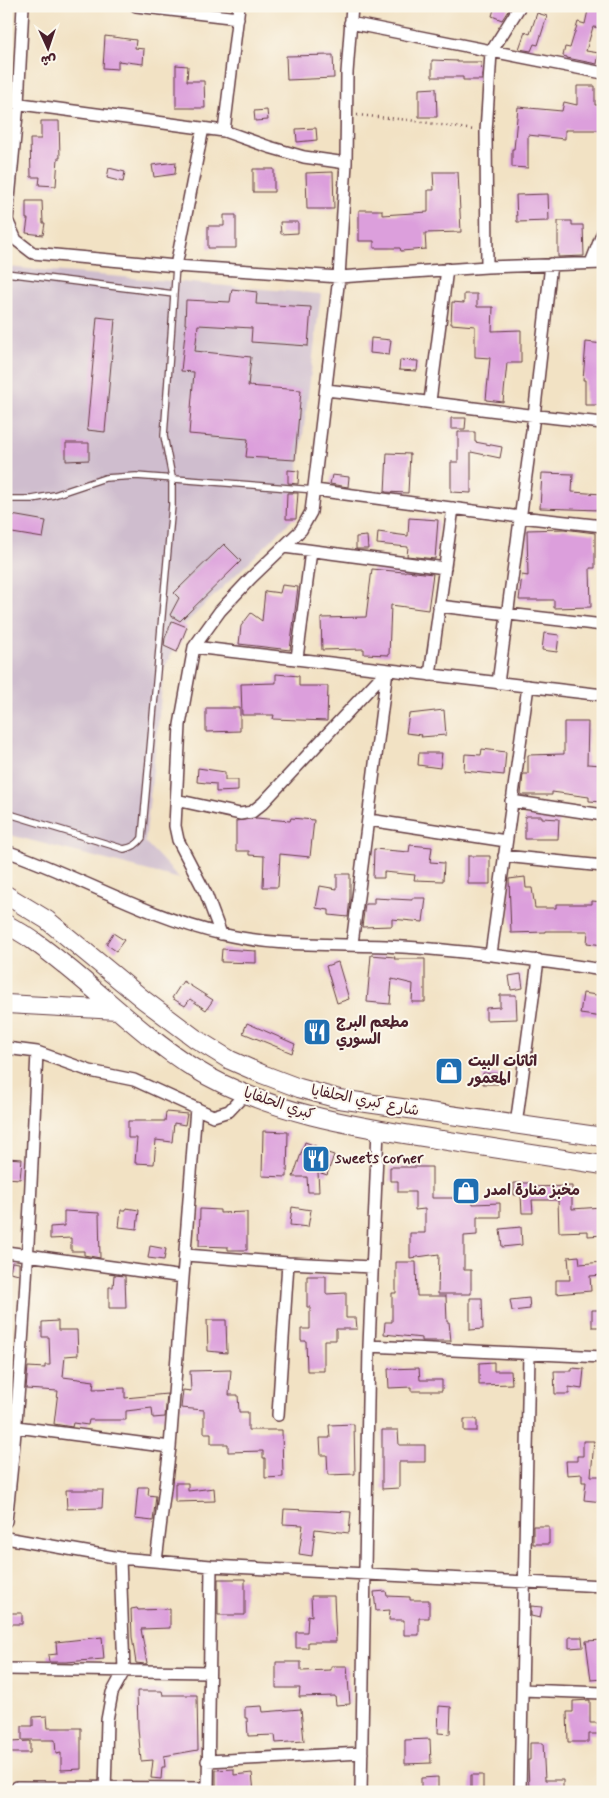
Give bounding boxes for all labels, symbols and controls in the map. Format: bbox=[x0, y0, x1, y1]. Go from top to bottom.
north arrow bbox=[22, 22, 72, 72]
text: ش bbox=[40, 51, 57, 69]
place label: مطعم البرج السوري bbox=[336, 1013, 409, 1051]
restaurant icon: مطعم البرج السوري bbox=[302, 1017, 332, 1047]
place label: اثاثات البيت المعمور bbox=[467, 1052, 537, 1089]
shop icon: اثاثات البيت المعمور bbox=[434, 1056, 464, 1086]
street label: شارع كبري الحلفايا bbox=[309, 1081, 421, 1121]
street label: كبري الحلفايا bbox=[241, 1083, 317, 1125]
restaurant icon: sweets corner bbox=[301, 1144, 331, 1174]
place label: sweets corner bbox=[334, 1149, 424, 1169]
shop icon: مخبز منارة امدر bbox=[451, 1176, 481, 1206]
place label: مخبز منارة امدر bbox=[483, 1181, 580, 1201]

